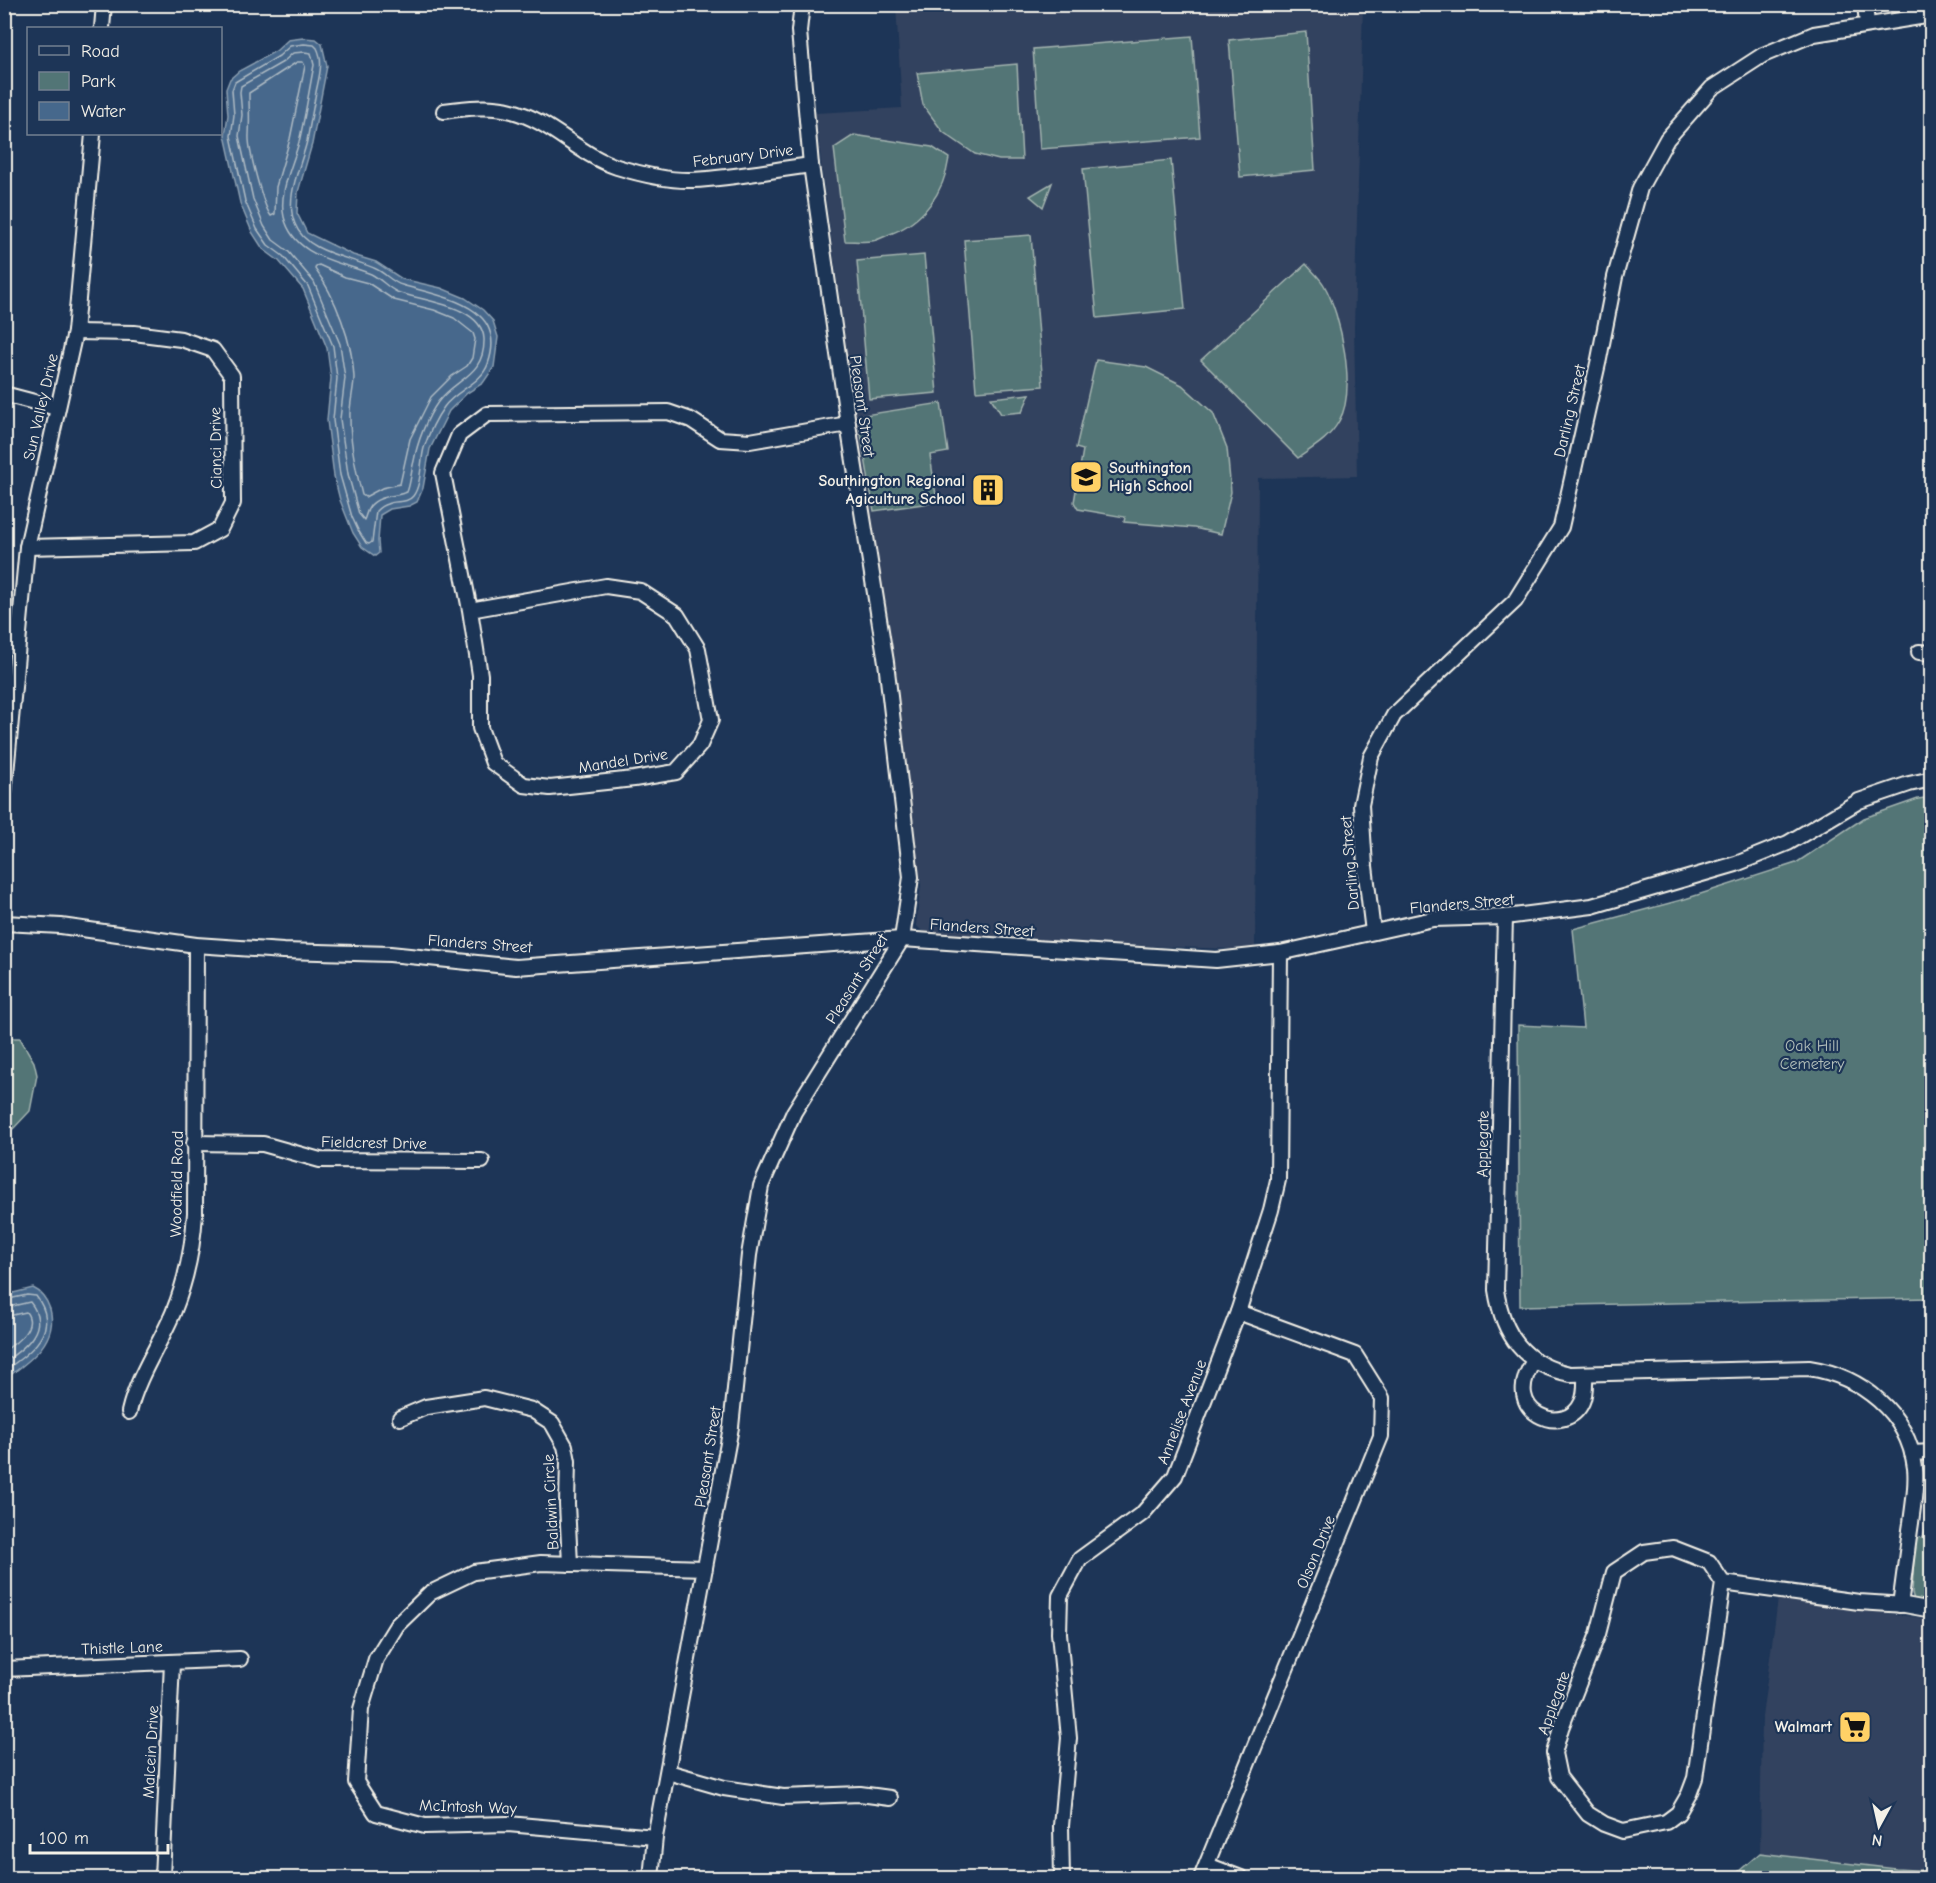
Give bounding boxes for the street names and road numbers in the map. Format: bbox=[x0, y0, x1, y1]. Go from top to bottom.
street label: February Drive bbox=[692, 141, 794, 171]
street label: Sun Valley Drive bbox=[20, 352, 62, 462]
street label: Pleasant Street bbox=[846, 354, 878, 458]
street label: Darling Street bbox=[1551, 363, 1589, 459]
street label: Cianci Drive bbox=[206, 407, 226, 489]
street label: Mandel Drive bbox=[577, 745, 669, 777]
street label: Darling Street bbox=[1337, 815, 1363, 911]
street label: Flanders Street bbox=[1409, 890, 1515, 918]
street label: Flanders Street bbox=[929, 915, 1035, 941]
street label: Pleasant Street bbox=[822, 930, 892, 1027]
street label: Flanders Street bbox=[427, 931, 533, 957]
street label: Applegate bbox=[1473, 1111, 1493, 1177]
street label: Woodfield Road bbox=[167, 1131, 187, 1237]
street label: Fieldcrest Drive bbox=[321, 1133, 427, 1153]
street label: Annelise Avenue bbox=[1154, 1357, 1210, 1467]
street label: Pleasant Street bbox=[691, 1405, 725, 1509]
street label: Baldwin Circle bbox=[539, 1454, 563, 1550]
street label: Olson Drive bbox=[1293, 1513, 1339, 1591]
street label: Thistle Lane bbox=[81, 1638, 163, 1658]
street label: Applegate bbox=[1534, 1669, 1574, 1737]
street label: Malcein Drive bbox=[140, 1705, 162, 1799]
street label: McIntosh Way bbox=[419, 1796, 518, 1818]

